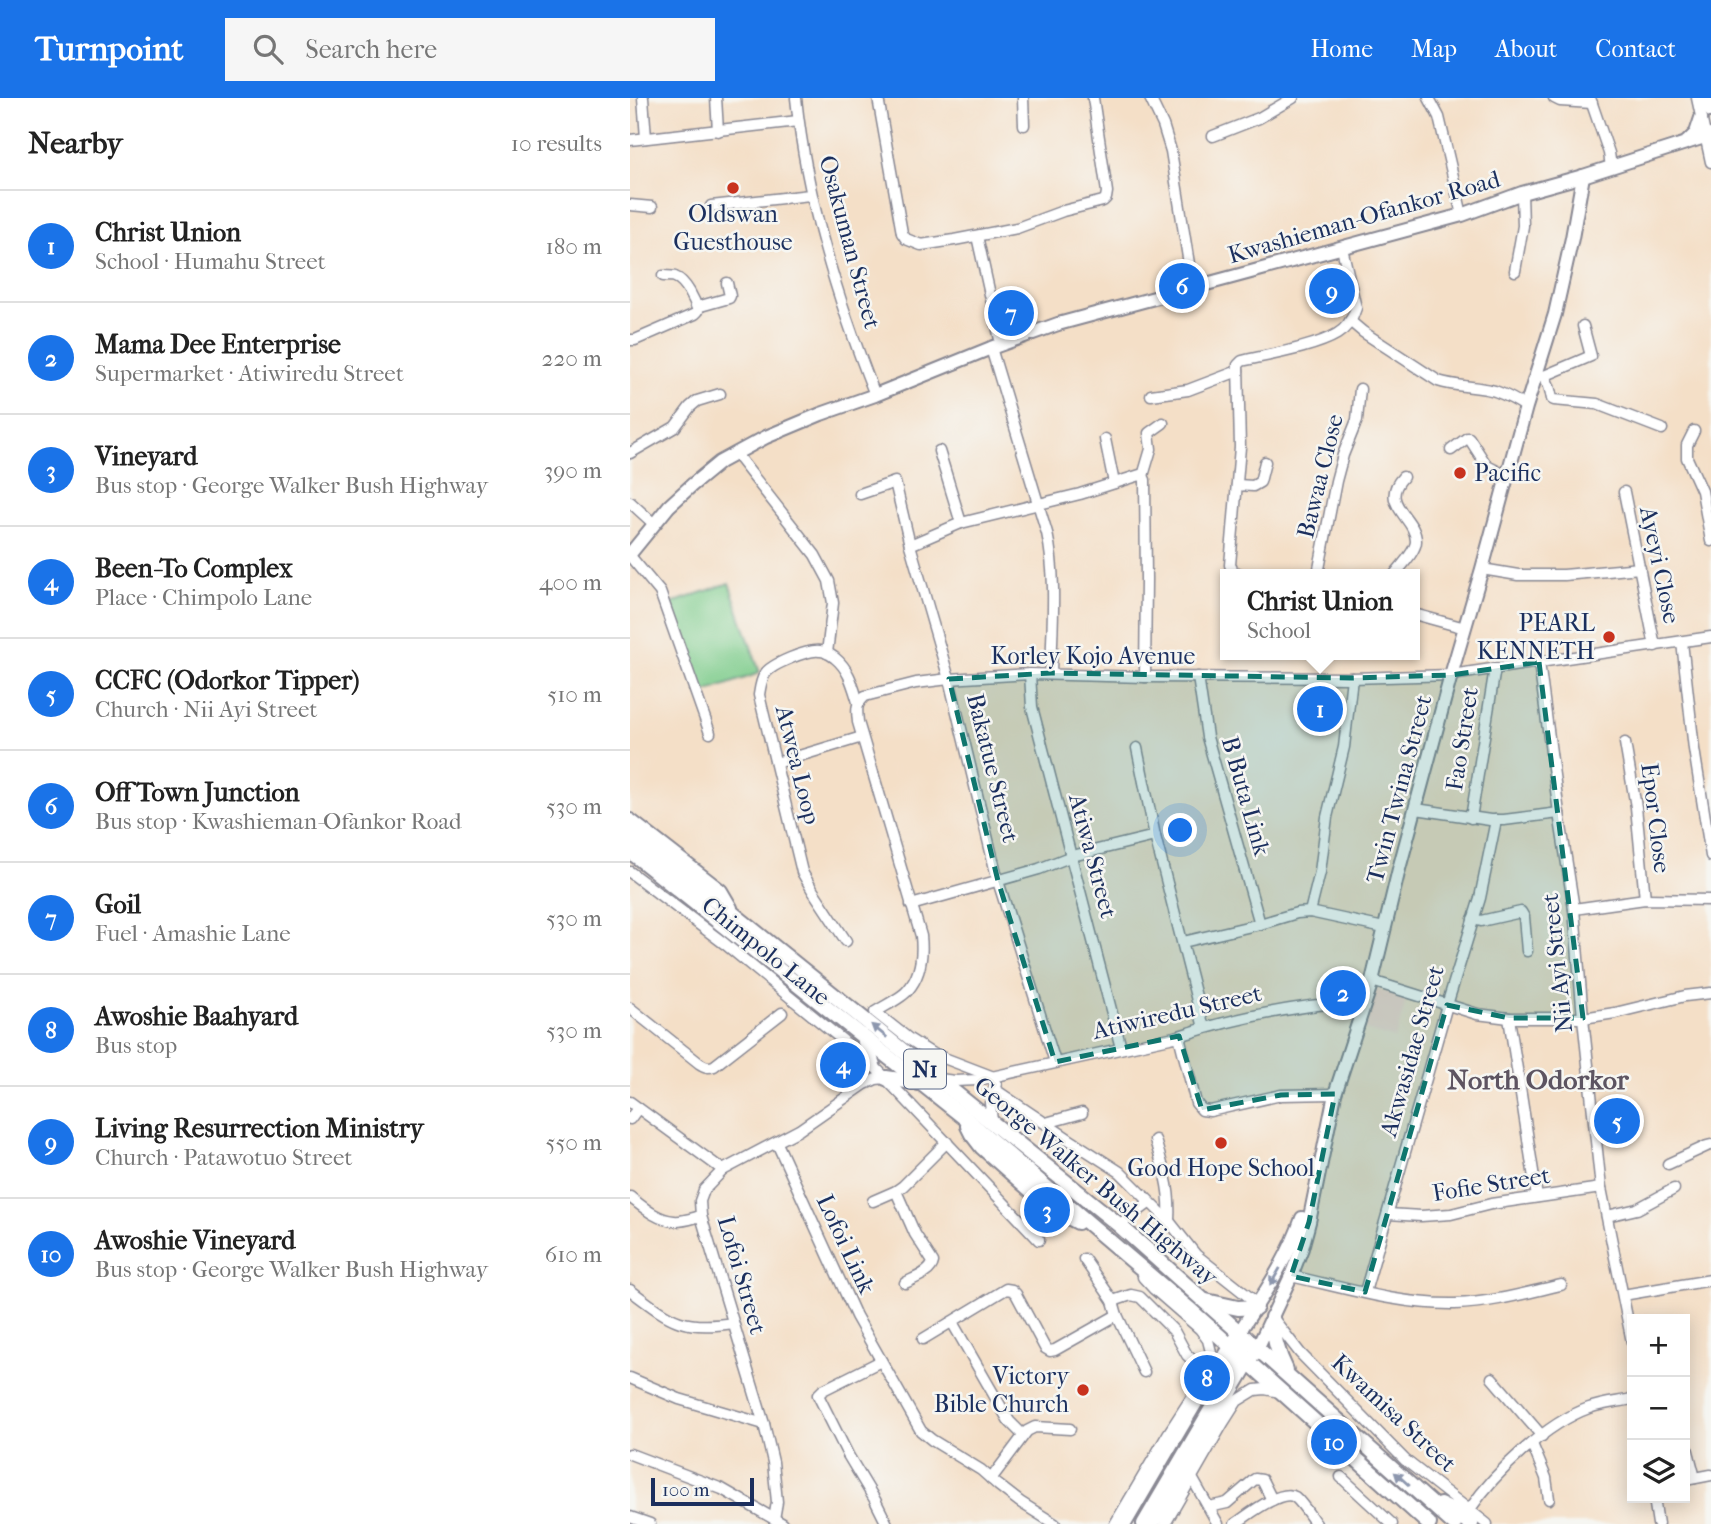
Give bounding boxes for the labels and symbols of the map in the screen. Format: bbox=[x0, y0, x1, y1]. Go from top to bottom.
street label: Osakuman Street bbox=[813, 152, 887, 332]
street label: Kwashieman-Ofankor Road bbox=[1225, 164, 1504, 269]
marker: Oldswan Guesthouse bbox=[725, 180, 741, 196]
place label: Oldswan Guesthouse bbox=[673, 200, 793, 256]
pin: 6 bbox=[1159, 260, 1205, 312]
pin: 9 bbox=[1309, 265, 1355, 317]
pin: 7 bbox=[988, 287, 1034, 339]
street label: Bawaa Close bbox=[1291, 411, 1349, 541]
place label: Pacific bbox=[1474, 459, 1541, 487]
marker: Pacific bbox=[1452, 465, 1468, 481]
street label: Ayeyi Close bbox=[1634, 503, 1686, 626]
place label: PEARL KENNETH bbox=[1477, 609, 1596, 665]
marker: PEARL KENNETH bbox=[1601, 629, 1617, 645]
street label: Korley Kojo Avenue bbox=[991, 642, 1196, 670]
pin: 1 bbox=[1297, 683, 1343, 735]
street label: Fao Street bbox=[1440, 685, 1484, 793]
street label: Bakatue Street bbox=[961, 691, 1025, 846]
street label: Twin Twina Street bbox=[1360, 691, 1438, 886]
street label: Atwea Loop bbox=[769, 702, 826, 827]
street label: B Buta Link bbox=[1216, 733, 1277, 859]
street label: Epor Close bbox=[1635, 761, 1677, 875]
street label: Atiwa Street bbox=[1063, 790, 1123, 922]
your location bbox=[1163, 813, 1197, 847]
street label: Chimpolo Lane bbox=[696, 891, 836, 1011]
street label: Nii Ayi Street bbox=[1536, 891, 1578, 1034]
street label: Akwasidae Street bbox=[1374, 962, 1450, 1141]
pin: 2 bbox=[1320, 967, 1366, 1019]
street label: Atiwiredu Street bbox=[1089, 979, 1265, 1045]
one-way arrow bbox=[870, 1024, 888, 1039]
pin: 4 bbox=[820, 1039, 866, 1091]
road number: N1 bbox=[904, 1050, 946, 1088]
district label: North Odorkor bbox=[1447, 1063, 1630, 1096]
street label: George Walker Bush Highway bbox=[969, 1071, 1224, 1292]
pin: 5 bbox=[1594, 1095, 1640, 1147]
marker: Good Hope School bbox=[1213, 1135, 1229, 1151]
place label: Good Hope School bbox=[1127, 1154, 1315, 1182]
street label: Fofie Street bbox=[1430, 1161, 1552, 1207]
pin: 3 bbox=[1024, 1184, 1070, 1236]
street label: Lofoi Link bbox=[811, 1190, 881, 1299]
street label: Lofoi Street bbox=[712, 1213, 772, 1338]
one-way arrow bbox=[1269, 1267, 1281, 1286]
street label: Kwamisa Street bbox=[1326, 1348, 1462, 1478]
pin: 8 bbox=[1184, 1352, 1230, 1404]
place label: Victory Bible Church bbox=[934, 1362, 1070, 1418]
marker: Victory Bible Church bbox=[1075, 1382, 1091, 1398]
pin: 10 bbox=[1311, 1416, 1357, 1468]
one-way arrow bbox=[1393, 1471, 1411, 1487]
scale bar bbox=[651, 1475, 754, 1507]

